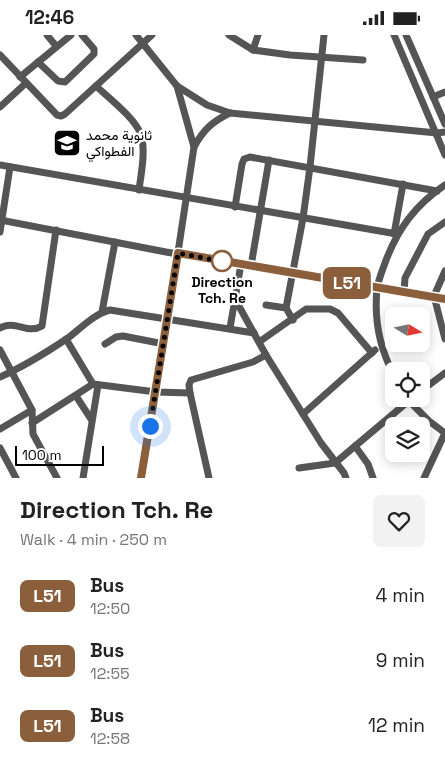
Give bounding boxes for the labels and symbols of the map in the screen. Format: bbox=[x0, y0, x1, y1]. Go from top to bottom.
place label: ثانوية محمد الفطواكي bbox=[86, 126, 153, 163]
school or university icon: ثانوية محمد الفطواكي bbox=[52, 128, 82, 158]
marker: Direction Tch. Re bbox=[211, 250, 233, 272]
line badge: L51 bbox=[318, 267, 376, 299]
place label: Direction Tch. Re bbox=[191, 273, 253, 307]
north arrow bbox=[385, 307, 430, 353]
your location bbox=[138, 414, 163, 439]
scale bar bbox=[15, 443, 104, 466]

